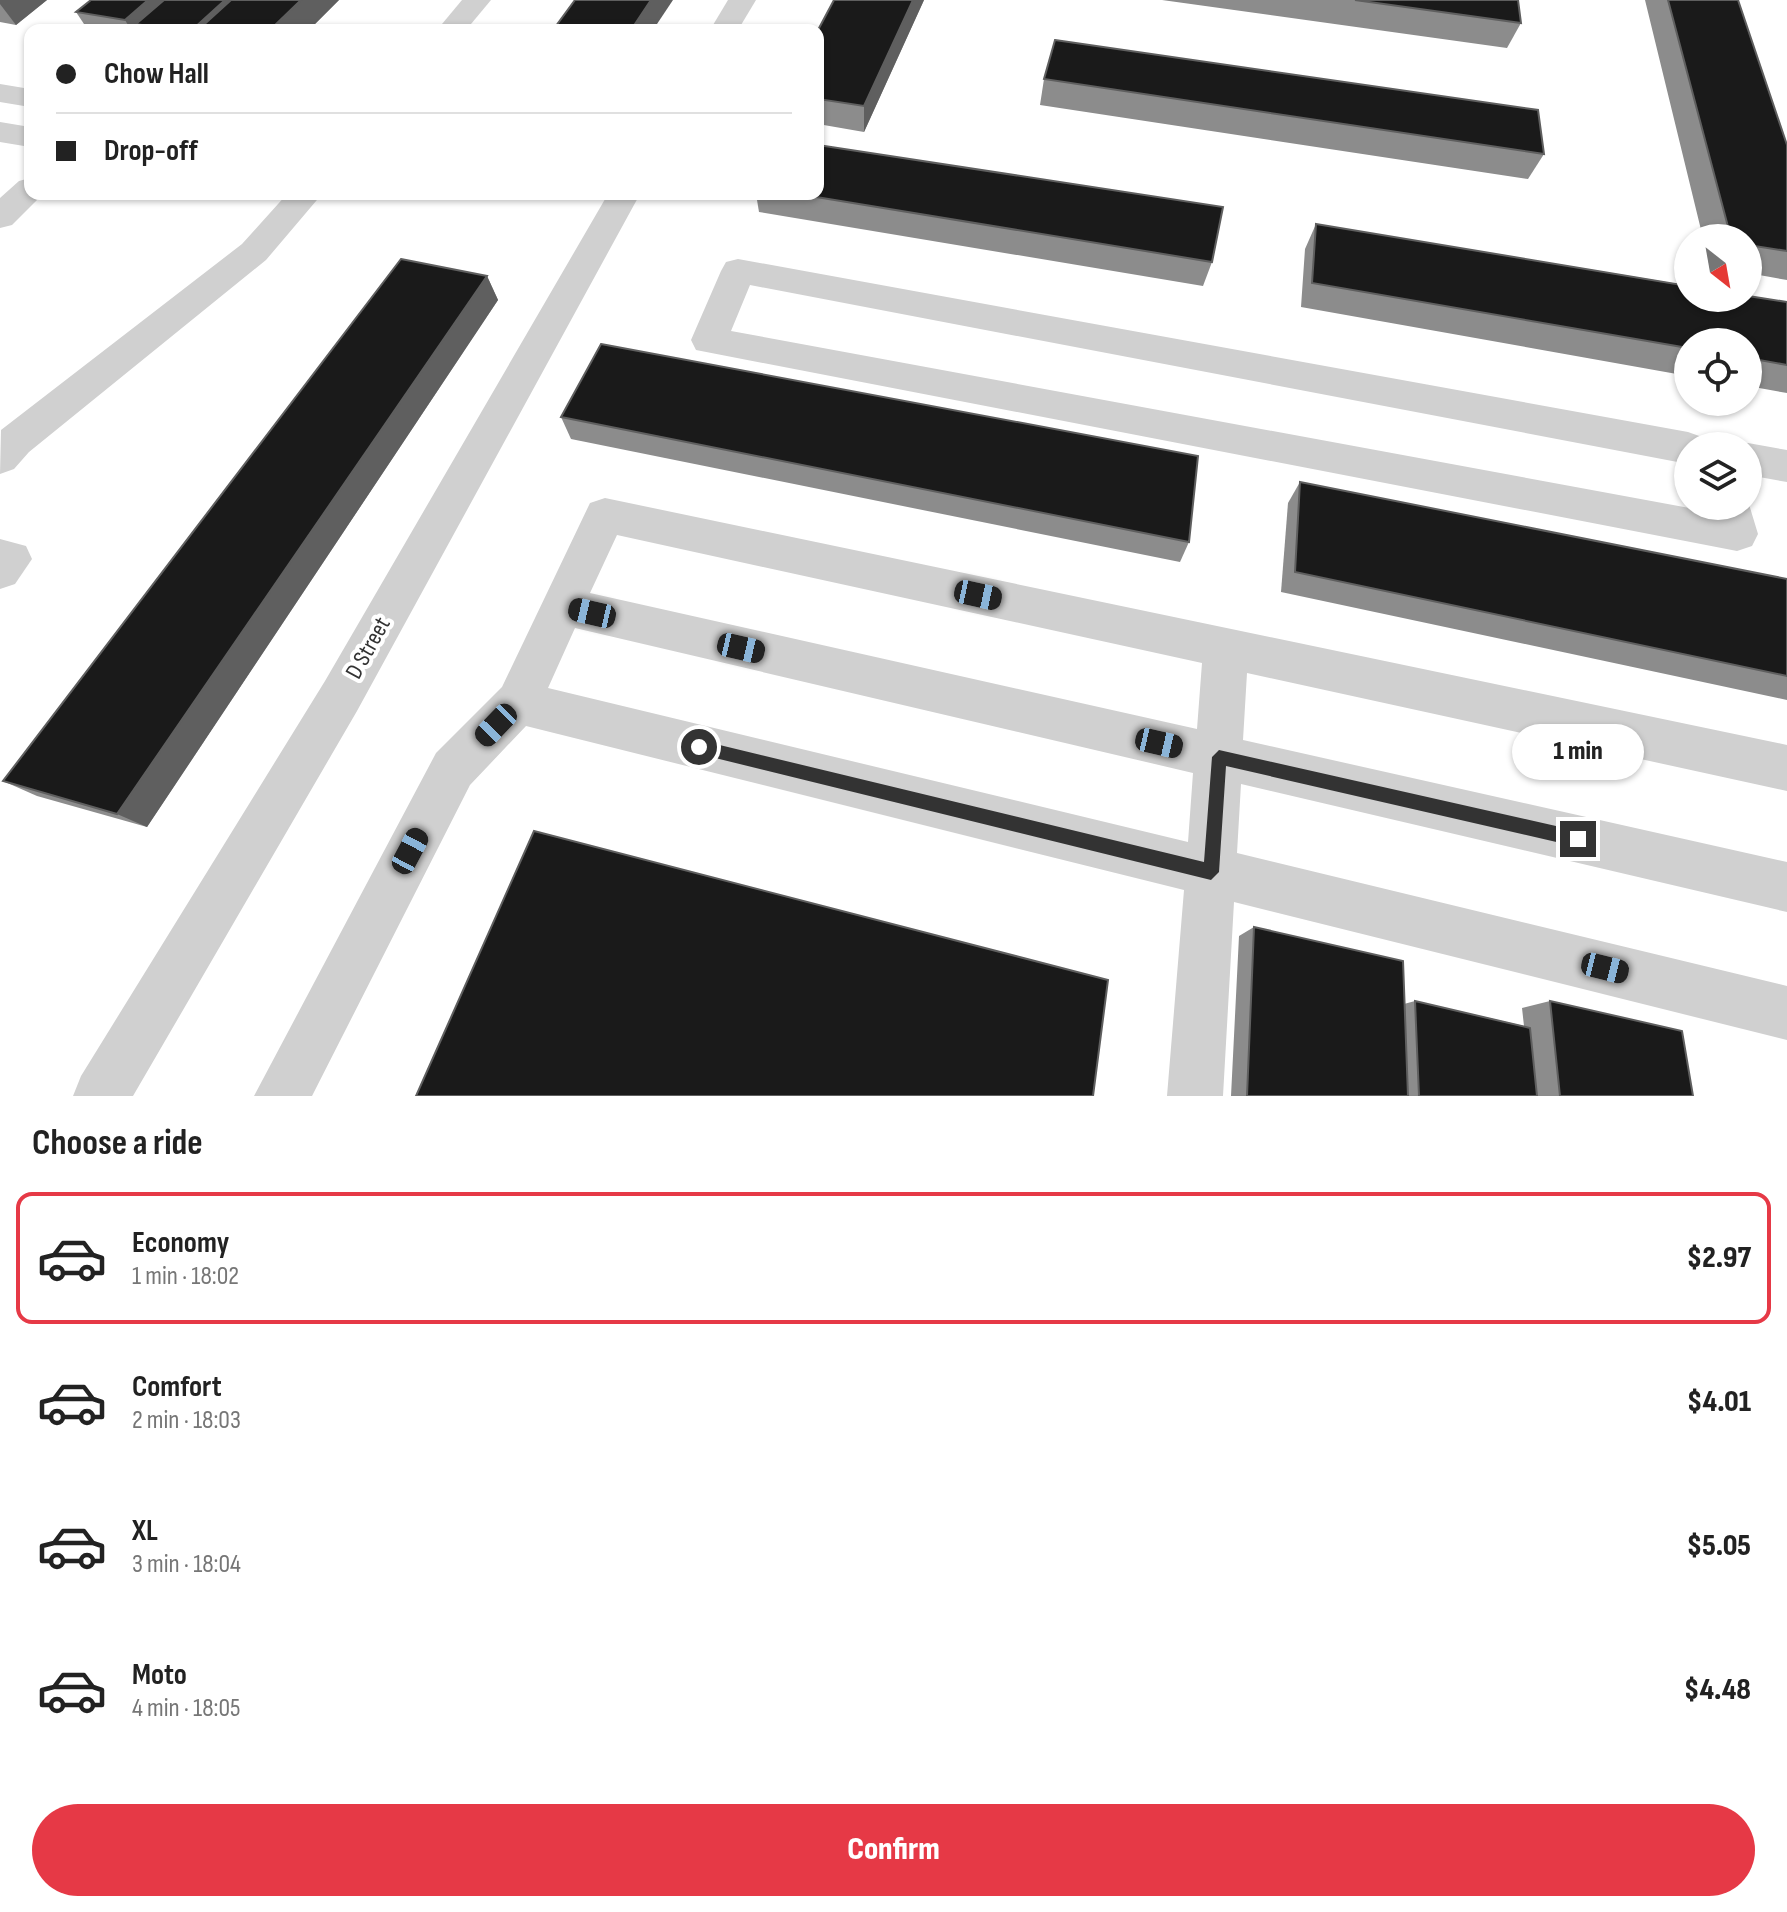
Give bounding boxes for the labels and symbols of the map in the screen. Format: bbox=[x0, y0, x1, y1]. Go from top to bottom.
north arrow bbox=[1674, 224, 1762, 312]
car bbox=[952, 578, 1004, 612]
car bbox=[566, 596, 618, 630]
street label: D Street bbox=[339, 612, 397, 684]
car bbox=[715, 631, 767, 665]
car bbox=[471, 699, 521, 751]
callout: 1 min bbox=[1512, 723, 1644, 779]
car bbox=[1133, 726, 1185, 760]
route start bbox=[681, 729, 717, 765]
route end bbox=[1560, 821, 1596, 857]
car bbox=[388, 824, 432, 878]
car bbox=[1579, 951, 1631, 985]

